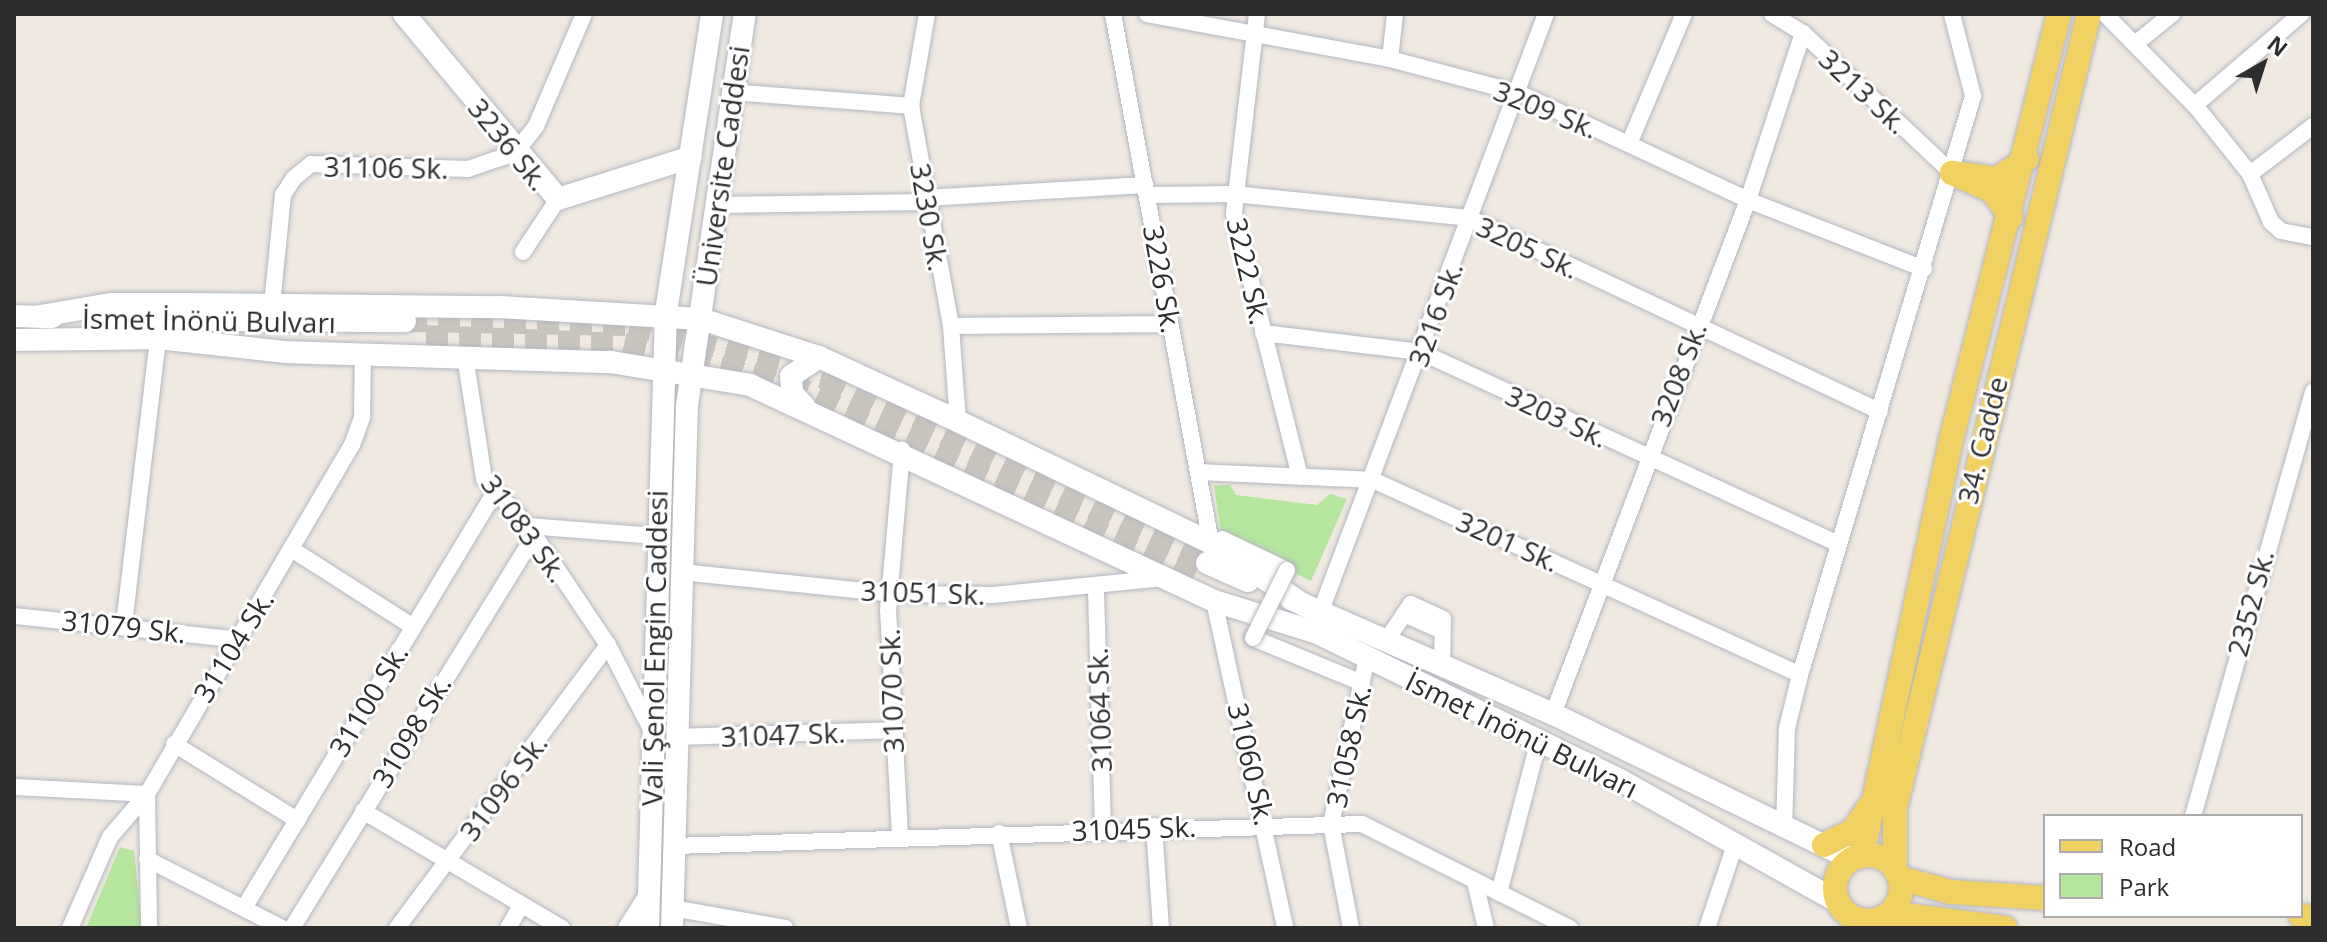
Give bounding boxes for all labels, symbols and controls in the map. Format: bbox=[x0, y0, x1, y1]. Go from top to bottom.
north arrow bbox=[2223, 24, 2303, 104]
text: N bbox=[2262, 28, 2294, 63]
street label: 3213 Sk. bbox=[1813, 42, 1915, 140]
street label: Üniversite Caddesi bbox=[688, 43, 756, 289]
street label: 3209 Sk. bbox=[1489, 73, 1603, 145]
street label: 3236 Sk. bbox=[462, 91, 556, 197]
street label: 31106 Sk. bbox=[323, 149, 449, 185]
street label: 3230 Sk. bbox=[904, 161, 956, 273]
street label: 3205 Sk. bbox=[1472, 209, 1584, 285]
street label: 3222 Sk. bbox=[1220, 214, 1278, 328]
street label: 3226 Sk. bbox=[1137, 223, 1189, 335]
street label: 3216 Sk. bbox=[1401, 257, 1469, 371]
street label: İsmet İnönü Bulvarı bbox=[82, 301, 336, 339]
street label: 3208 Sk. bbox=[1643, 317, 1713, 431]
street label: 34. Cadde bbox=[1950, 373, 2014, 507]
street label: 3203 Sk. bbox=[1501, 378, 1613, 454]
street label: 31083 Sk. bbox=[475, 468, 575, 588]
street label: Vali Şenol Engin Caddesi bbox=[634, 490, 674, 806]
street label: 3201 Sk. bbox=[1452, 504, 1564, 578]
street label: 2352 Sk. bbox=[2220, 546, 2280, 660]
street label: 31051 Sk. bbox=[860, 573, 986, 611]
street label: 31104 Sk. bbox=[186, 584, 280, 708]
street label: 31079 Sk. bbox=[60, 603, 188, 649]
street label: 31070 Sk. bbox=[872, 628, 910, 754]
street label: 31100 Sk. bbox=[321, 638, 415, 762]
street label: 31064 Sk. bbox=[1080, 647, 1118, 773]
street label: İsmet İnönü Bulvarı bbox=[1401, 663, 1643, 805]
street label: 31098 Sk. bbox=[364, 669, 458, 793]
street label: 31058 Sk. bbox=[1319, 681, 1377, 811]
street label: 31060 Sk. bbox=[1222, 699, 1282, 829]
street label: 31047 Sk. bbox=[720, 715, 846, 753]
street label: 31096 Sk. bbox=[452, 727, 554, 847]
street label: 31045 Sk. bbox=[1071, 809, 1197, 847]
legend bbox=[2043, 814, 2303, 918]
text: Road bbox=[2119, 830, 2176, 863]
text: Park bbox=[2119, 870, 2169, 903]

